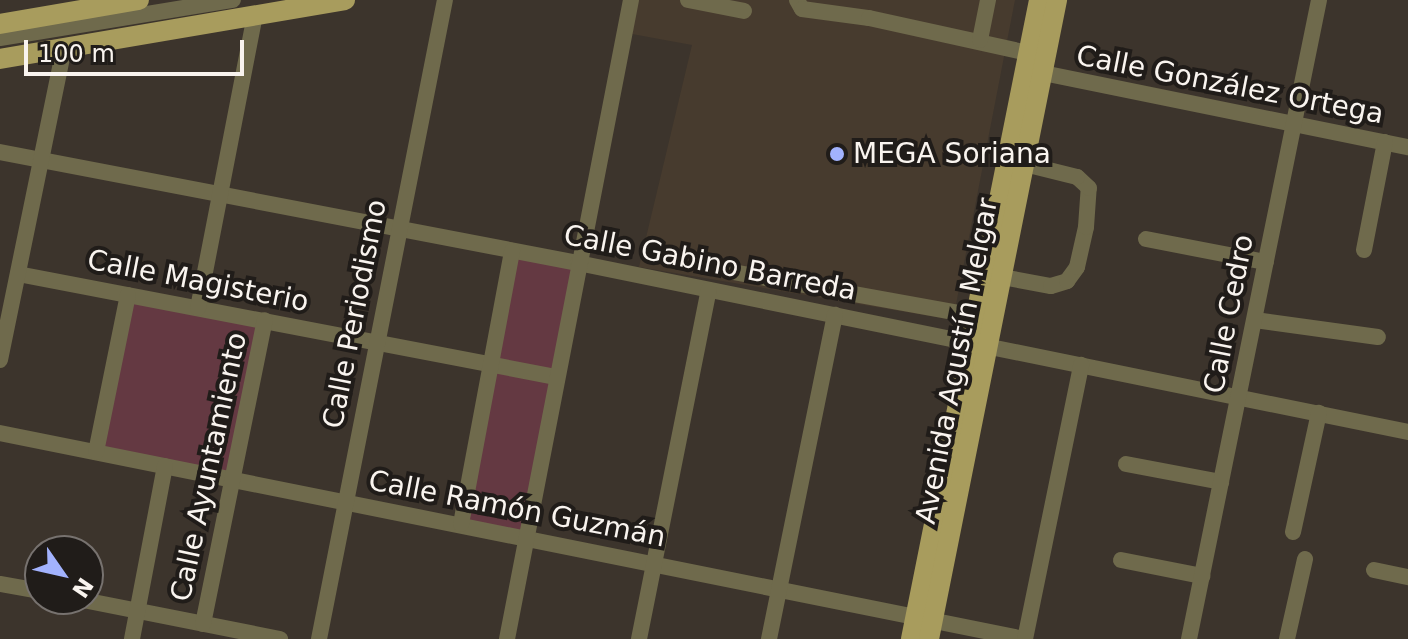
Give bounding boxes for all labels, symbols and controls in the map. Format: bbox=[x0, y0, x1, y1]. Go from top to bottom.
scale bar bbox=[28, 24, 248, 74]
street label: Calle González Ortega bbox=[1074, 39, 1386, 131]
text: 100 m bbox=[38, 40, 115, 68]
place label: MEGA Soriana bbox=[853, 137, 1051, 171]
marker: MEGA Soriana bbox=[828, 145, 846, 163]
street label: Avenida Agustín Melgar bbox=[909, 195, 1005, 527]
street label: Calle Periodismo bbox=[316, 197, 394, 431]
street label: Calle Gabino Barreda bbox=[561, 218, 859, 308]
street label: Calle Cedro bbox=[1197, 232, 1261, 396]
street label: Calle Magisterio bbox=[85, 243, 311, 319]
street label: Calle Ayuntamiento bbox=[164, 330, 254, 604]
street label: Calle Ramón Guzmán bbox=[366, 464, 668, 554]
north arrow bbox=[24, 535, 104, 615]
text: N bbox=[67, 573, 98, 602]

